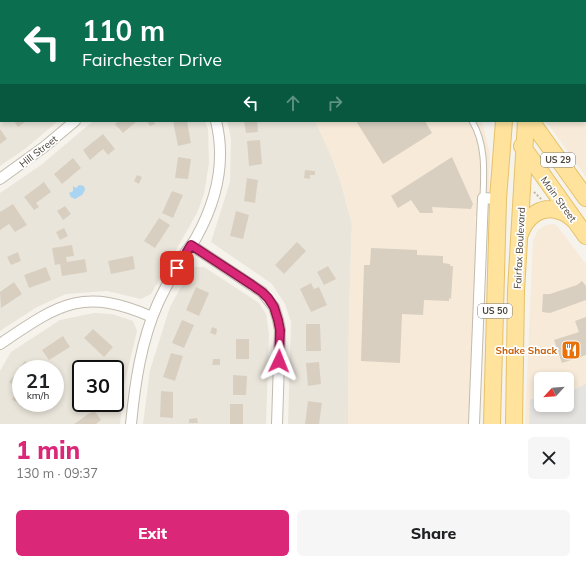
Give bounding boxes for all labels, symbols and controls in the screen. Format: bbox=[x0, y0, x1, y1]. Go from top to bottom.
text: 110 m bbox=[82, 13, 165, 48]
icon: left bbox=[16, 16, 68, 68]
text: Fairchester Drive bbox=[82, 48, 222, 71]
icon: left bbox=[240, 92, 262, 114]
icon: ahead bbox=[282, 92, 304, 114]
icon: right bbox=[324, 92, 346, 114]
street label: Hill Street bbox=[17, 132, 60, 170]
road number: US 29 bbox=[541, 153, 575, 167]
street label: Main Street bbox=[538, 174, 580, 225]
street label: Fairfax Boulevard bbox=[511, 207, 528, 289]
pin bbox=[160, 251, 194, 285]
icon: arrive bbox=[166, 257, 188, 279]
road number: US 50 bbox=[478, 304, 512, 318]
restaurant icon: Shake Shack bbox=[560, 339, 582, 361]
position arrow bbox=[258, 340, 300, 382]
place label: Shake Shack bbox=[495, 344, 557, 357]
speed limit sign: 30 bbox=[72, 360, 124, 412]
text: 21 bbox=[26, 368, 50, 393]
north arrow bbox=[534, 372, 574, 412]
map controls bbox=[534, 372, 574, 412]
text: km/h bbox=[27, 389, 49, 402]
text: 1 min bbox=[16, 435, 80, 465]
button: close bbox=[528, 437, 570, 479]
text: 130 m · 09:37 bbox=[16, 465, 98, 481]
button: Exit bbox=[16, 510, 289, 556]
button: Share bbox=[297, 510, 570, 556]

